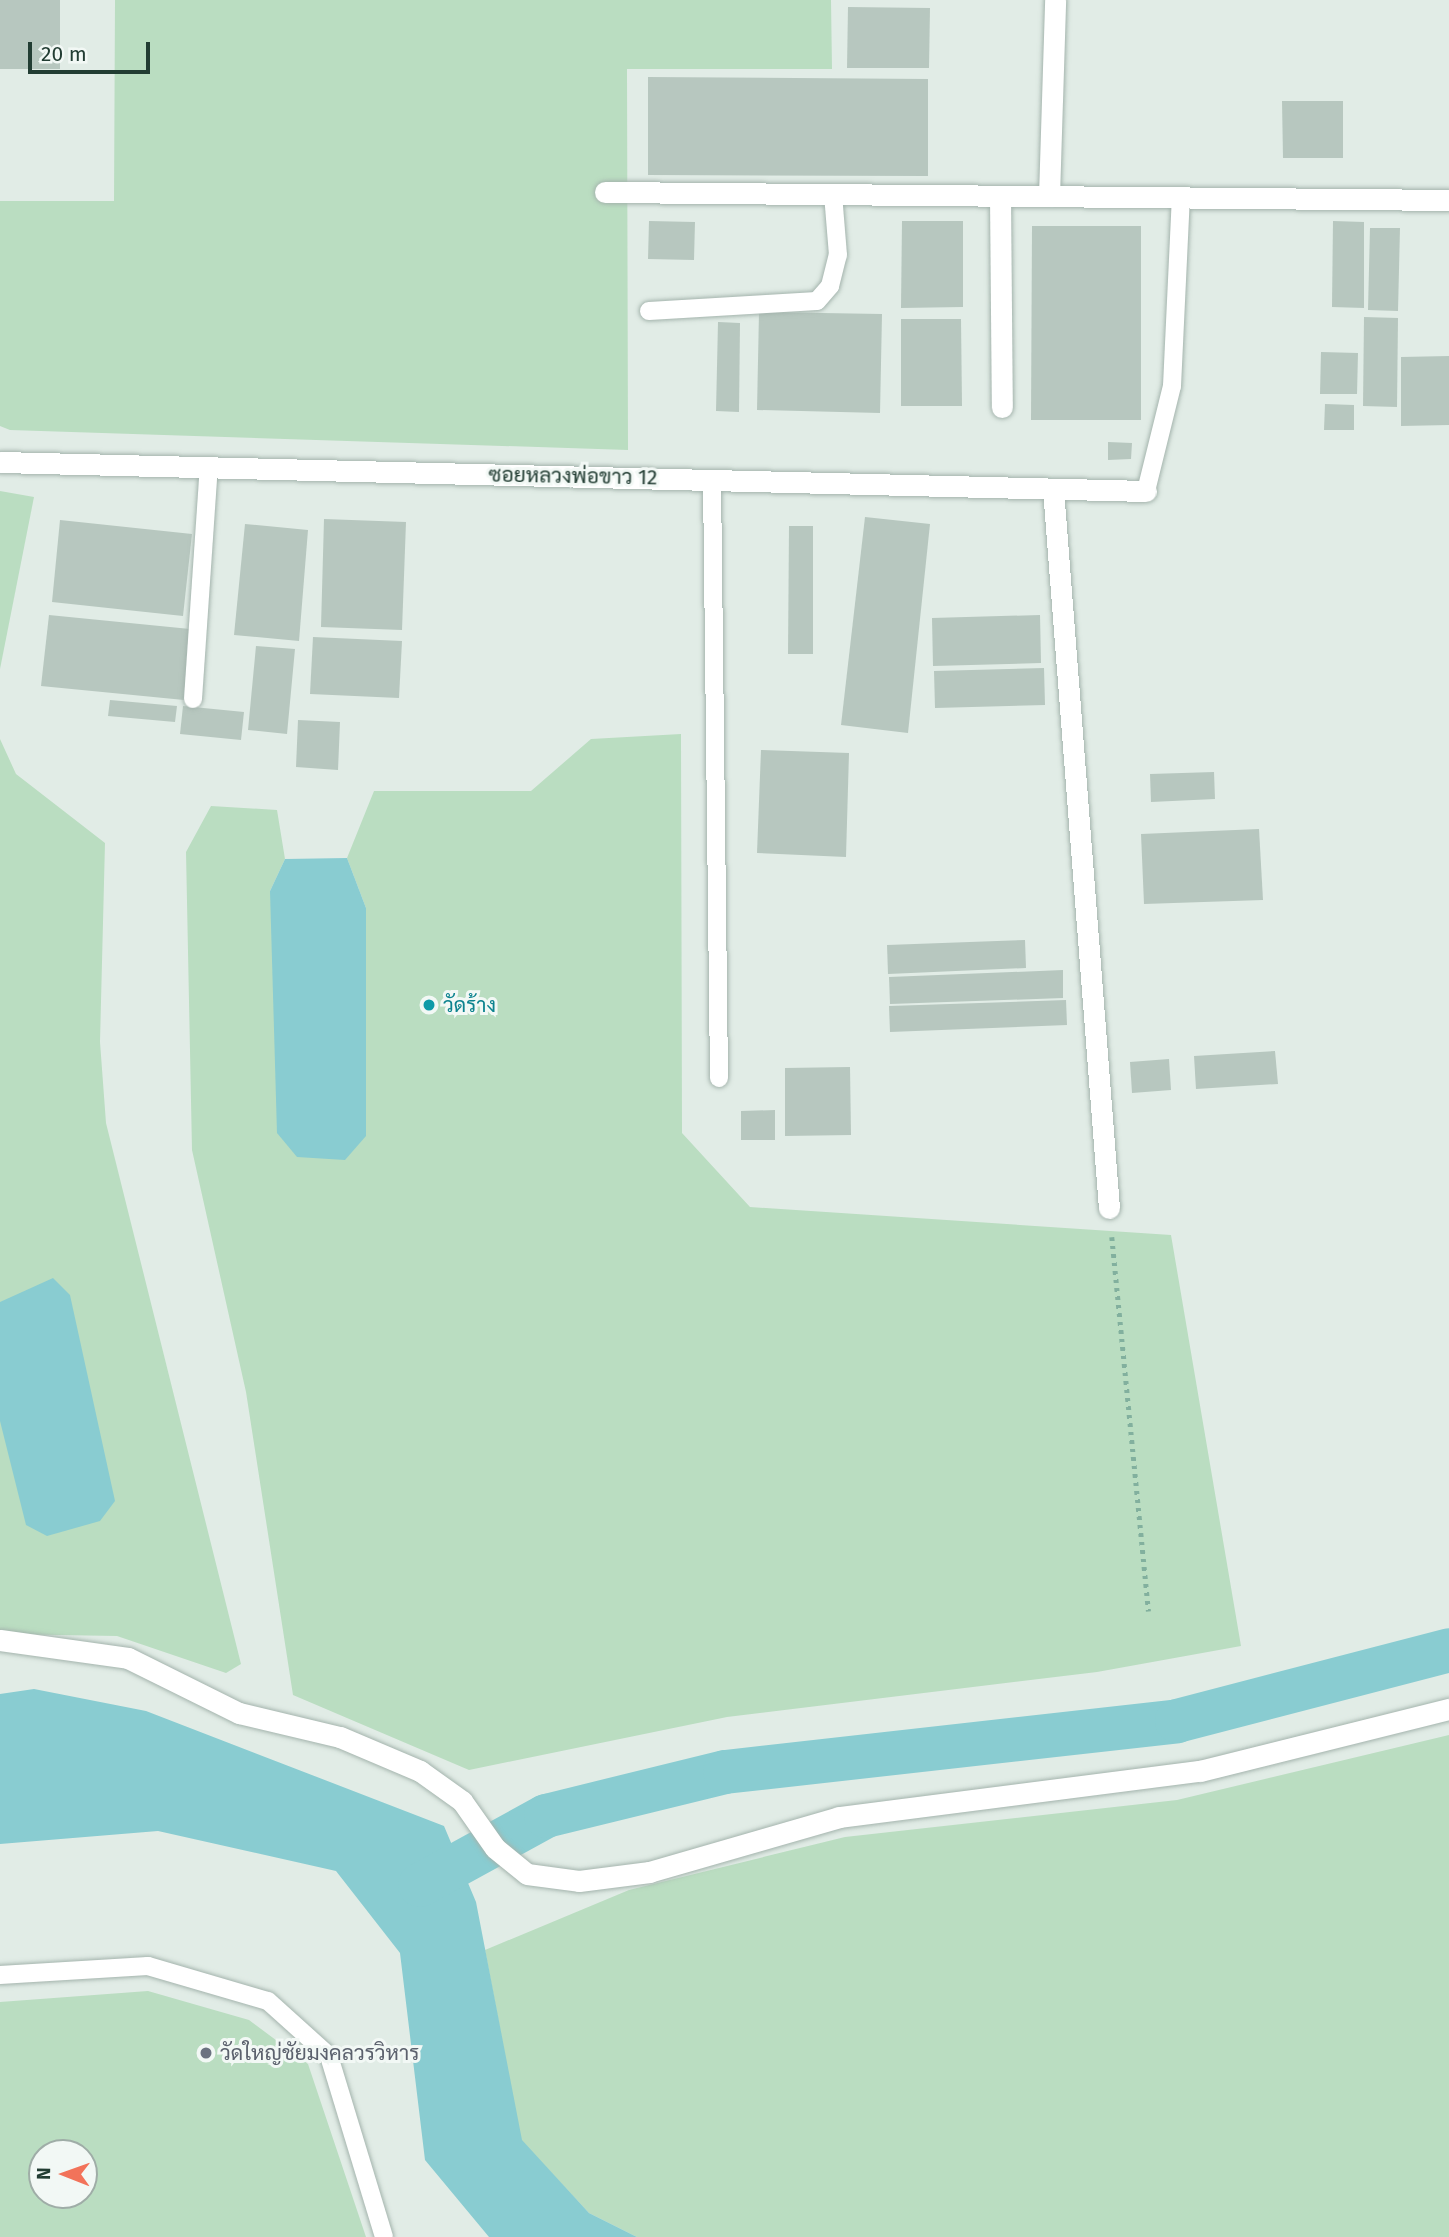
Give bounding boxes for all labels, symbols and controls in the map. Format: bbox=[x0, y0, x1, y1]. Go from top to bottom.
scale bar bbox=[32, 28, 154, 72]
text: 20 m bbox=[41, 41, 87, 67]
street label: ซอยหลวงพ่อขาว 12 bbox=[488, 462, 658, 490]
place label: วัดร้าง bbox=[443, 992, 496, 1018]
marker: วัดร้าง bbox=[421, 997, 437, 1013]
place label: วัดใหญ่ชัยมงคลวรวิหาร bbox=[220, 2040, 419, 2066]
marker: วัดใหญ่ชัยมงคลวรวิหาร bbox=[198, 2045, 214, 2061]
north arrow bbox=[28, 2139, 98, 2209]
text: N bbox=[32, 2167, 55, 2180]

